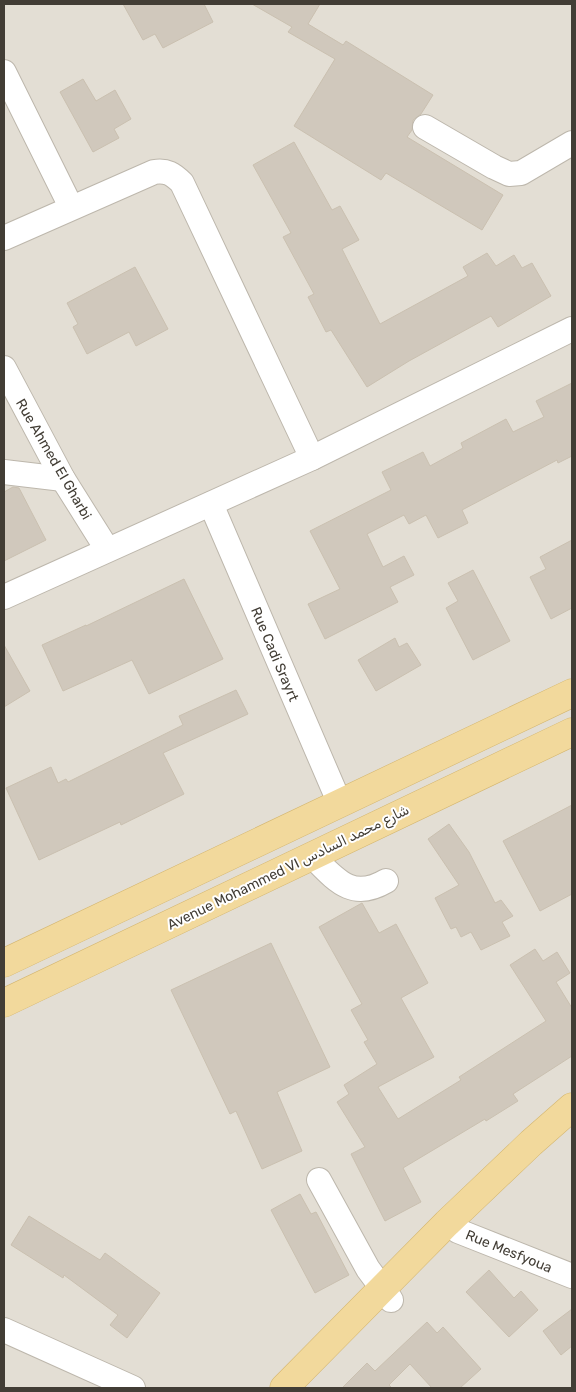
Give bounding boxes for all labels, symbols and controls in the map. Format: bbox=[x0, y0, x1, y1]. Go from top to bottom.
street label: Rue Ahmed El Gharbi bbox=[12, 396, 95, 523]
street label: Rue Cadi Srayrt bbox=[247, 604, 302, 705]
street label: Avenue Mohammed VI شارع محمد السادس bbox=[164, 801, 413, 935]
street label: Rue Mesfyoua bbox=[463, 1226, 555, 1277]

